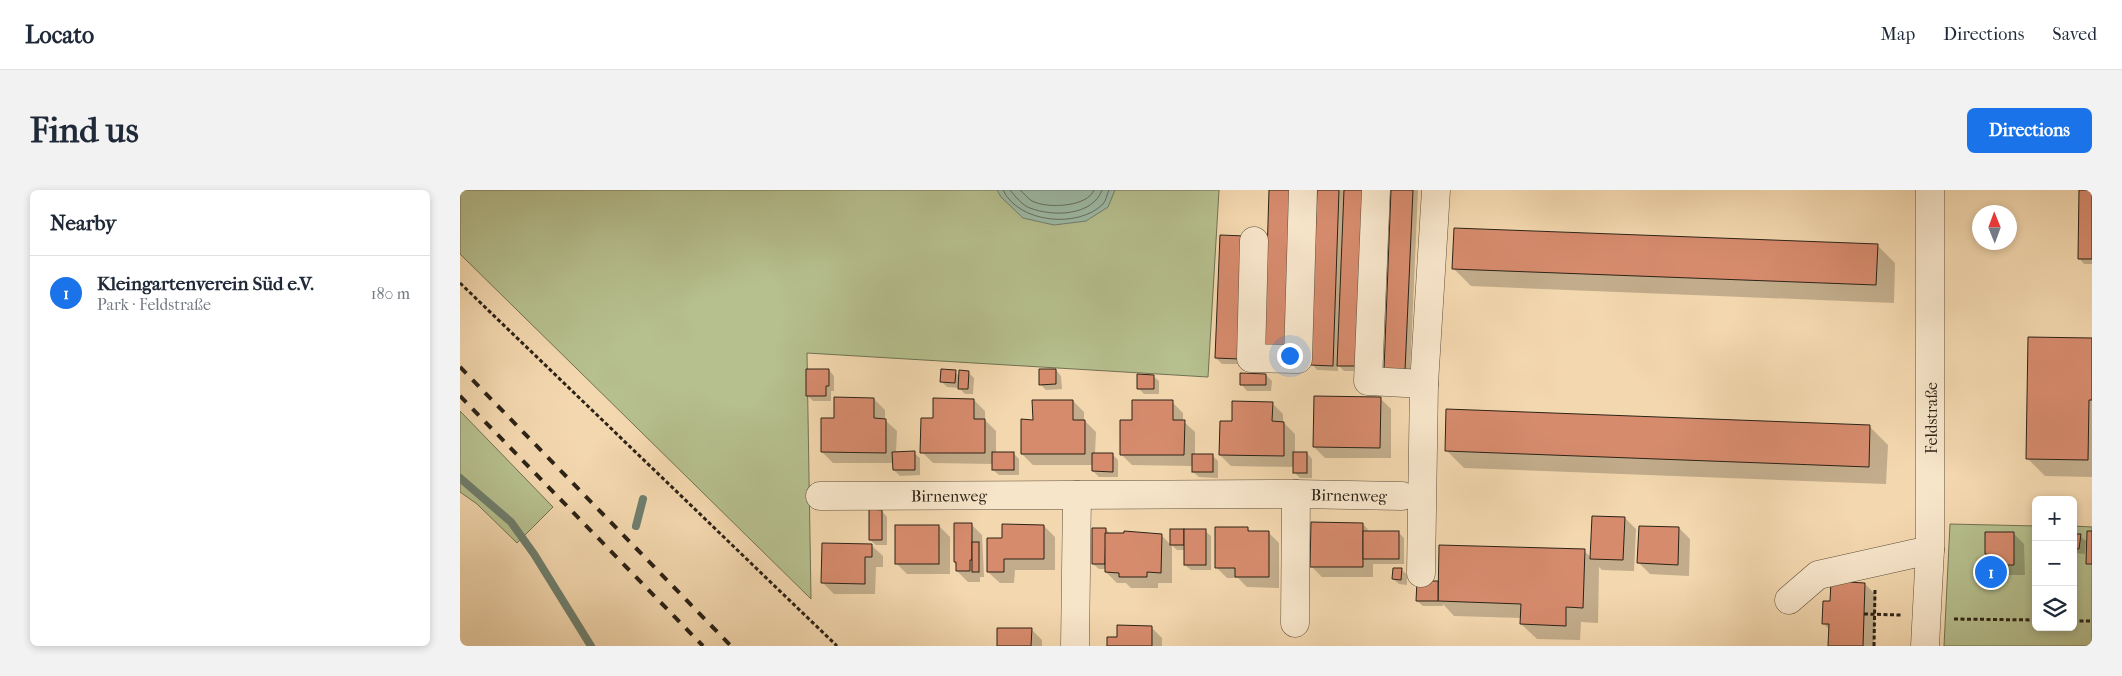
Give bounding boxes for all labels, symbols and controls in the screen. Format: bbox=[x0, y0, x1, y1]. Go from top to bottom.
text: Locato bbox=[25, 21, 94, 49]
text: Map bbox=[1881, 24, 1915, 45]
text: Directions bbox=[1943, 24, 2024, 45]
text: Saved bbox=[2052, 24, 2097, 45]
button: Directions bbox=[1967, 108, 2092, 153]
text: Find us bbox=[30, 110, 139, 151]
north arrow bbox=[1972, 205, 2017, 250]
text: Nearby bbox=[50, 211, 116, 235]
text: Kleingartenverein Süd e.V. bbox=[97, 273, 314, 295]
text: 1 bbox=[63, 284, 69, 303]
text: 180 m bbox=[371, 284, 410, 303]
text: Park · Feldstraße bbox=[97, 295, 211, 314]
your location bbox=[1277, 343, 1303, 369]
street label: Feldstraße bbox=[1922, 382, 1941, 454]
street label: Birnenweg bbox=[1311, 485, 1388, 505]
street label: Birnenweg bbox=[911, 486, 988, 505]
map controls bbox=[2032, 496, 2077, 631]
button: + bbox=[2032, 496, 2077, 541]
button: − bbox=[2032, 541, 2077, 586]
pin: 1 bbox=[1975, 553, 2007, 591]
button: layers bbox=[2032, 586, 2077, 631]

